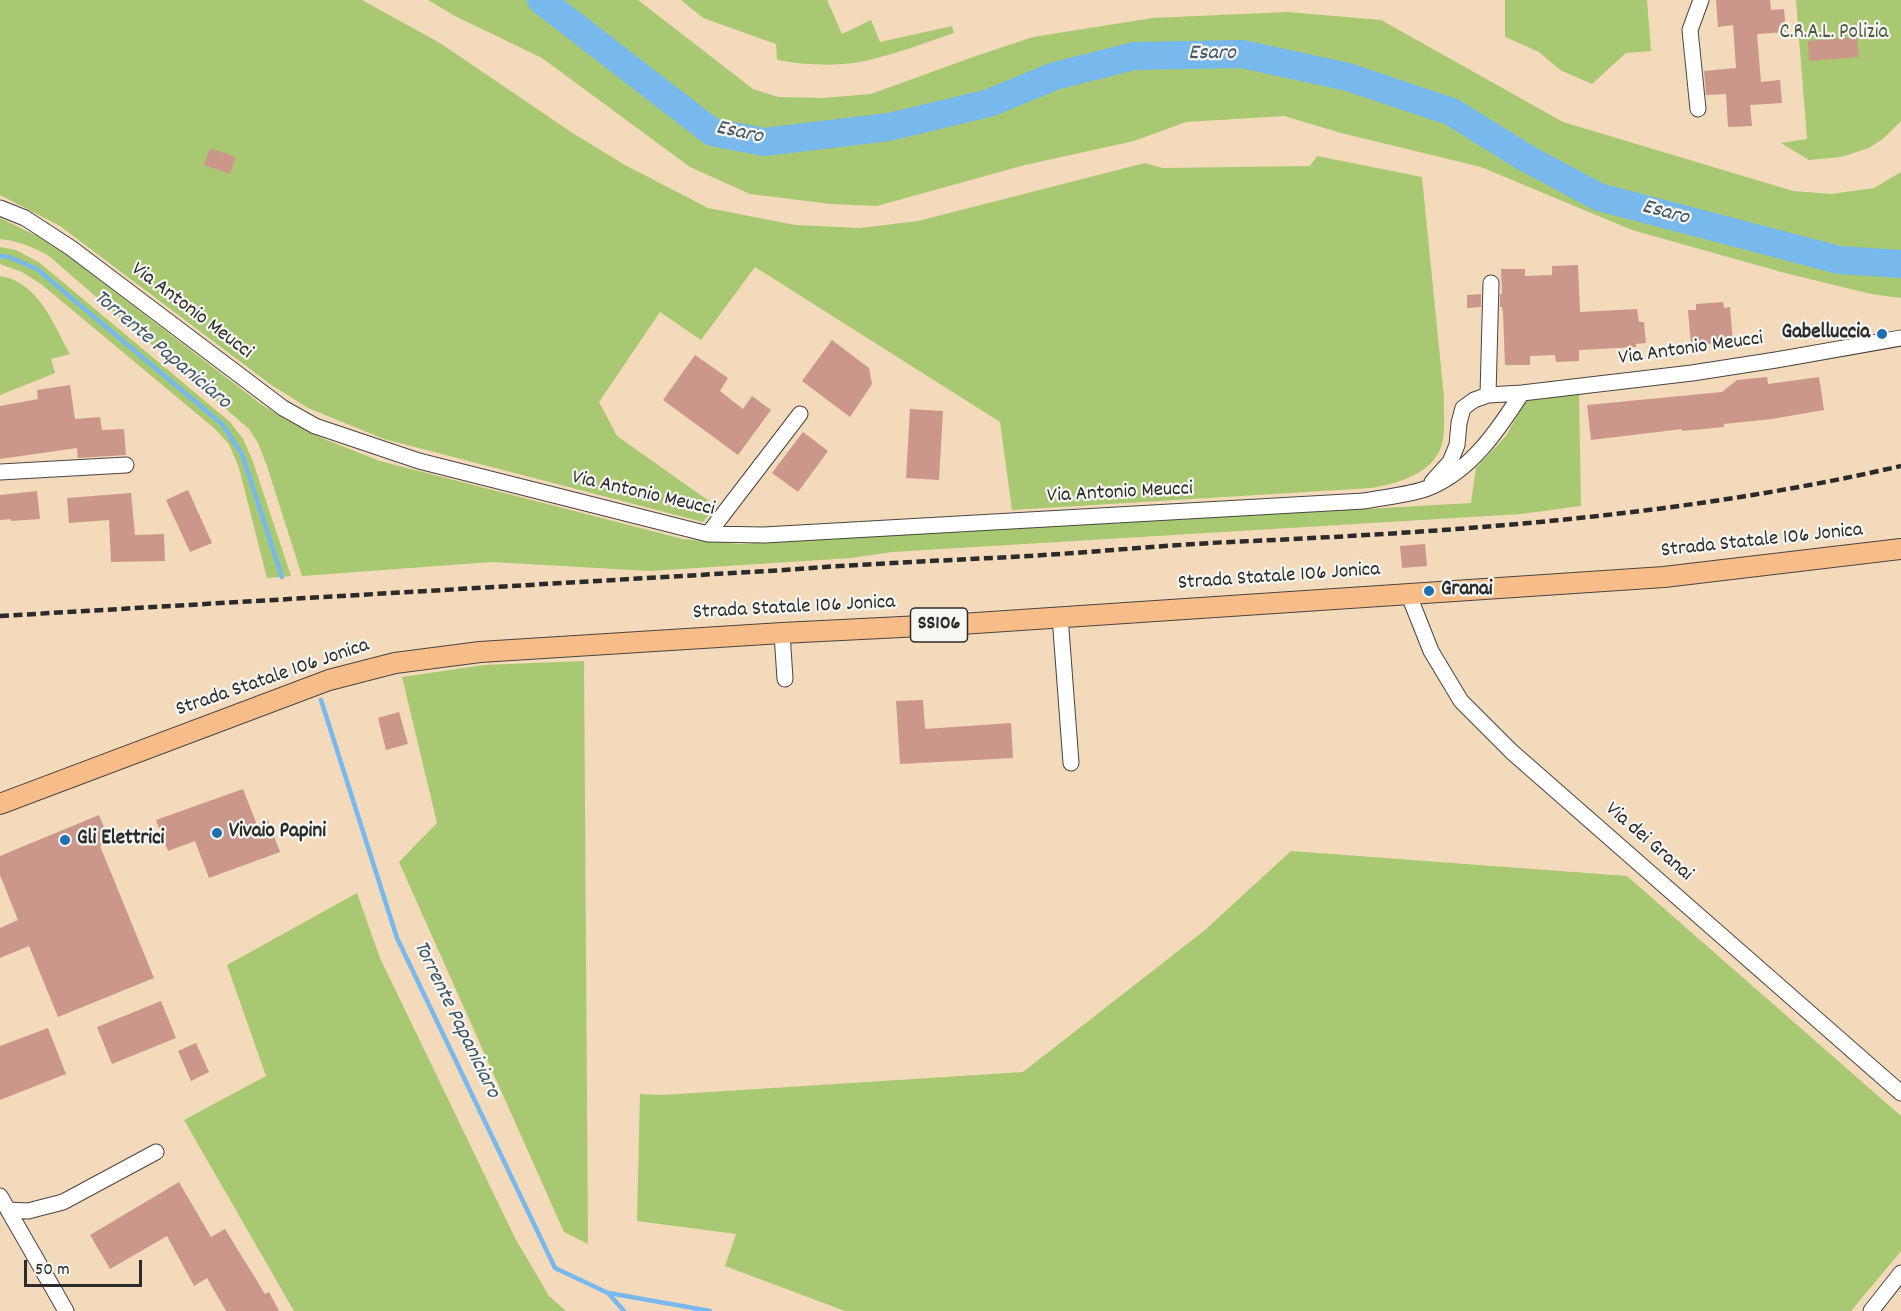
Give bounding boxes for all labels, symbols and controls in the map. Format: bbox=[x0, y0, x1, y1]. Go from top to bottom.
park label: C.R.A.L. Polizia bbox=[1780, 21, 1888, 47]
water label: Esaro bbox=[1188, 42, 1236, 68]
water label: Esaro bbox=[713, 116, 765, 152]
water label: Esaro bbox=[1639, 195, 1691, 233]
street label: Via Antonio Meucci bbox=[125, 258, 257, 366]
water label: Torrente Papaniciaro bbox=[87, 286, 235, 416]
place label: Gabelluccia bbox=[1782, 321, 1870, 347]
street label: Via Antonio Meucci bbox=[1617, 327, 1765, 373]
marker: Gabelluccia bbox=[1875, 327, 1889, 341]
street label: Via Antonio Meucci bbox=[569, 466, 717, 524]
street label: Via Antonio Meucci bbox=[1046, 478, 1194, 510]
street label: Strada Statale 106 Jonica bbox=[1660, 519, 1864, 565]
street label: Strada Statale 106 Jonica bbox=[1177, 558, 1381, 598]
place label: Granai bbox=[1441, 578, 1493, 604]
marker: Granai bbox=[1422, 584, 1436, 598]
street label: Strada Statale 106 Jonica bbox=[692, 591, 896, 627]
road number: SS106 bbox=[910, 608, 968, 642]
street label: Strada Statale 106 Jonica bbox=[173, 634, 373, 724]
street label: Via dei Granai bbox=[1599, 798, 1697, 888]
place label: Vivaio Papini bbox=[229, 820, 326, 846]
marker: Vivaio Papini bbox=[210, 826, 224, 840]
place label: Gli Elettrici bbox=[77, 827, 164, 853]
marker: Gli Elettrici bbox=[58, 833, 72, 847]
water label: Torrente Papaniciaro bbox=[405, 937, 505, 1103]
scale bar bbox=[27, 1248, 146, 1286]
text: 50 m bbox=[35, 1258, 70, 1283]

